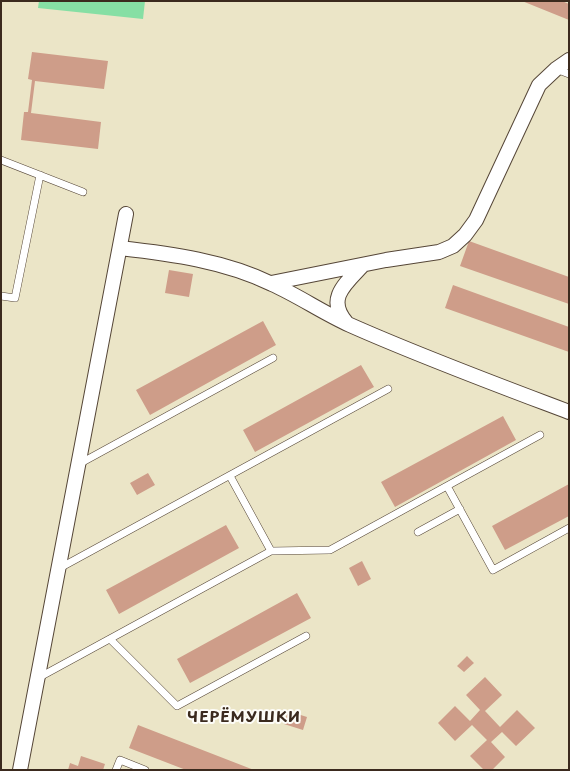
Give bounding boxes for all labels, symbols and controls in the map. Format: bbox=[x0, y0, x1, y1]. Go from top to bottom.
district label: ЧЕРЁМУШКИ bbox=[187, 709, 301, 727]

